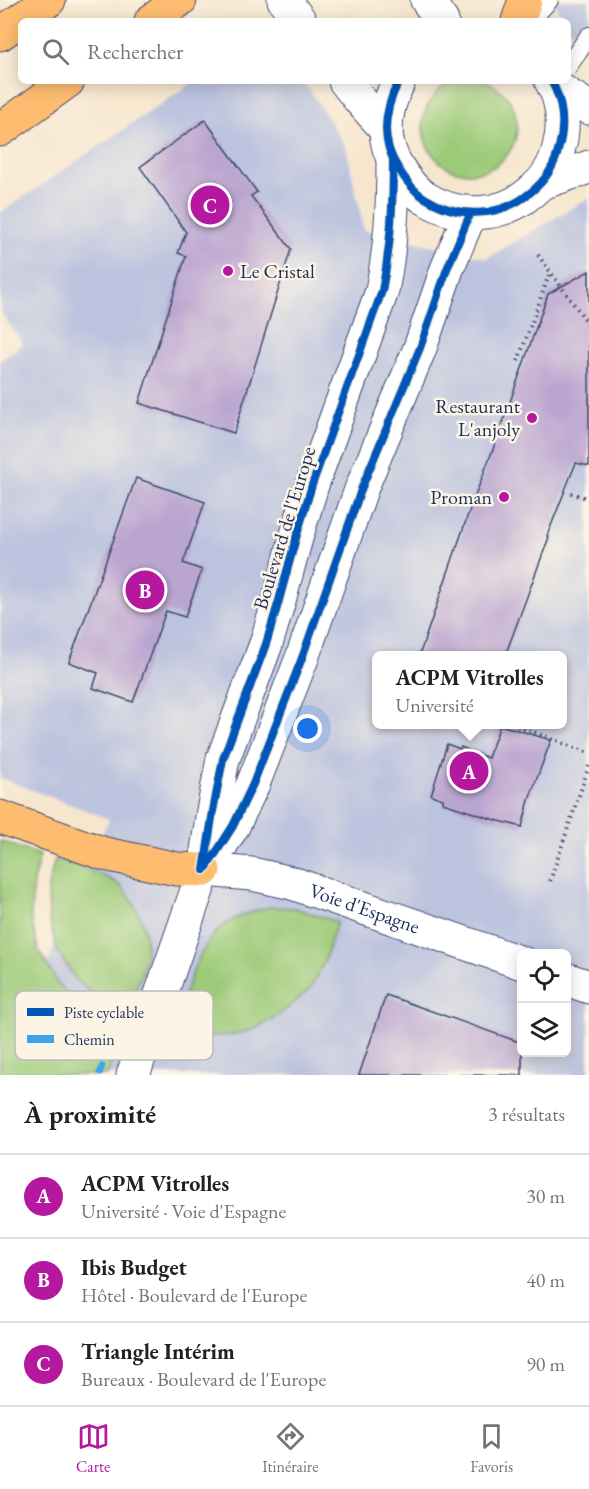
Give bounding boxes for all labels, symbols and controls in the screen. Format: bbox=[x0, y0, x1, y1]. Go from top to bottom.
search box bbox=[18, 18, 571, 84]
icon: search bbox=[39, 35, 72, 68]
text: Rechercher bbox=[87, 37, 183, 66]
pin: C bbox=[190, 182, 230, 228]
place label: Le Cristal bbox=[240, 258, 315, 284]
marker: Le Cristal bbox=[221, 264, 235, 278]
place label: Restaurant L'anjoly bbox=[435, 393, 521, 442]
marker: Restaurant L'anjoly bbox=[525, 411, 539, 425]
street label: Boulevard de l'Europe bbox=[247, 443, 321, 613]
place label: Proman bbox=[430, 484, 492, 510]
marker: Proman bbox=[497, 490, 511, 504]
pin: B bbox=[126, 568, 164, 612]
popup bbox=[372, 651, 567, 729]
text: ACPM Vitrolles bbox=[395, 663, 544, 692]
text: Université bbox=[395, 692, 474, 718]
your location bbox=[293, 714, 322, 743]
pin: A bbox=[450, 748, 488, 794]
street label: Voie d'Espagne bbox=[306, 877, 423, 939]
map controls bbox=[517, 949, 571, 1057]
button: locate bbox=[517, 949, 571, 1003]
legend bbox=[15, 991, 213, 1060]
text: Piste cyclable bbox=[64, 1002, 144, 1023]
button: layers bbox=[517, 1003, 571, 1057]
text: Chemin bbox=[64, 1029, 115, 1050]
text: À proximité bbox=[24, 1097, 156, 1131]
text: 3 résultats bbox=[488, 1101, 565, 1127]
text: ACPM Vitrolles bbox=[81, 1169, 229, 1198]
text: A bbox=[36, 1183, 51, 1209]
text: 30 m bbox=[526, 1183, 565, 1209]
text: Université · Voie d'Espagne bbox=[81, 1198, 286, 1224]
text: Ibis Budget bbox=[81, 1253, 187, 1282]
text: B bbox=[37, 1267, 50, 1293]
text: 40 m bbox=[526, 1267, 565, 1293]
text: Hôtel · Boulevard de l'Europe bbox=[81, 1282, 307, 1308]
text: Triangle Intérim bbox=[81, 1337, 235, 1366]
text: C bbox=[36, 1351, 51, 1377]
text: 90 m bbox=[526, 1351, 565, 1377]
text: Bureaux · Boulevard de l'Europe bbox=[81, 1366, 326, 1392]
tab: Carte bbox=[76, 1420, 110, 1477]
tab: Itinéraire bbox=[262, 1420, 318, 1477]
tab: Favoris bbox=[470, 1420, 513, 1477]

